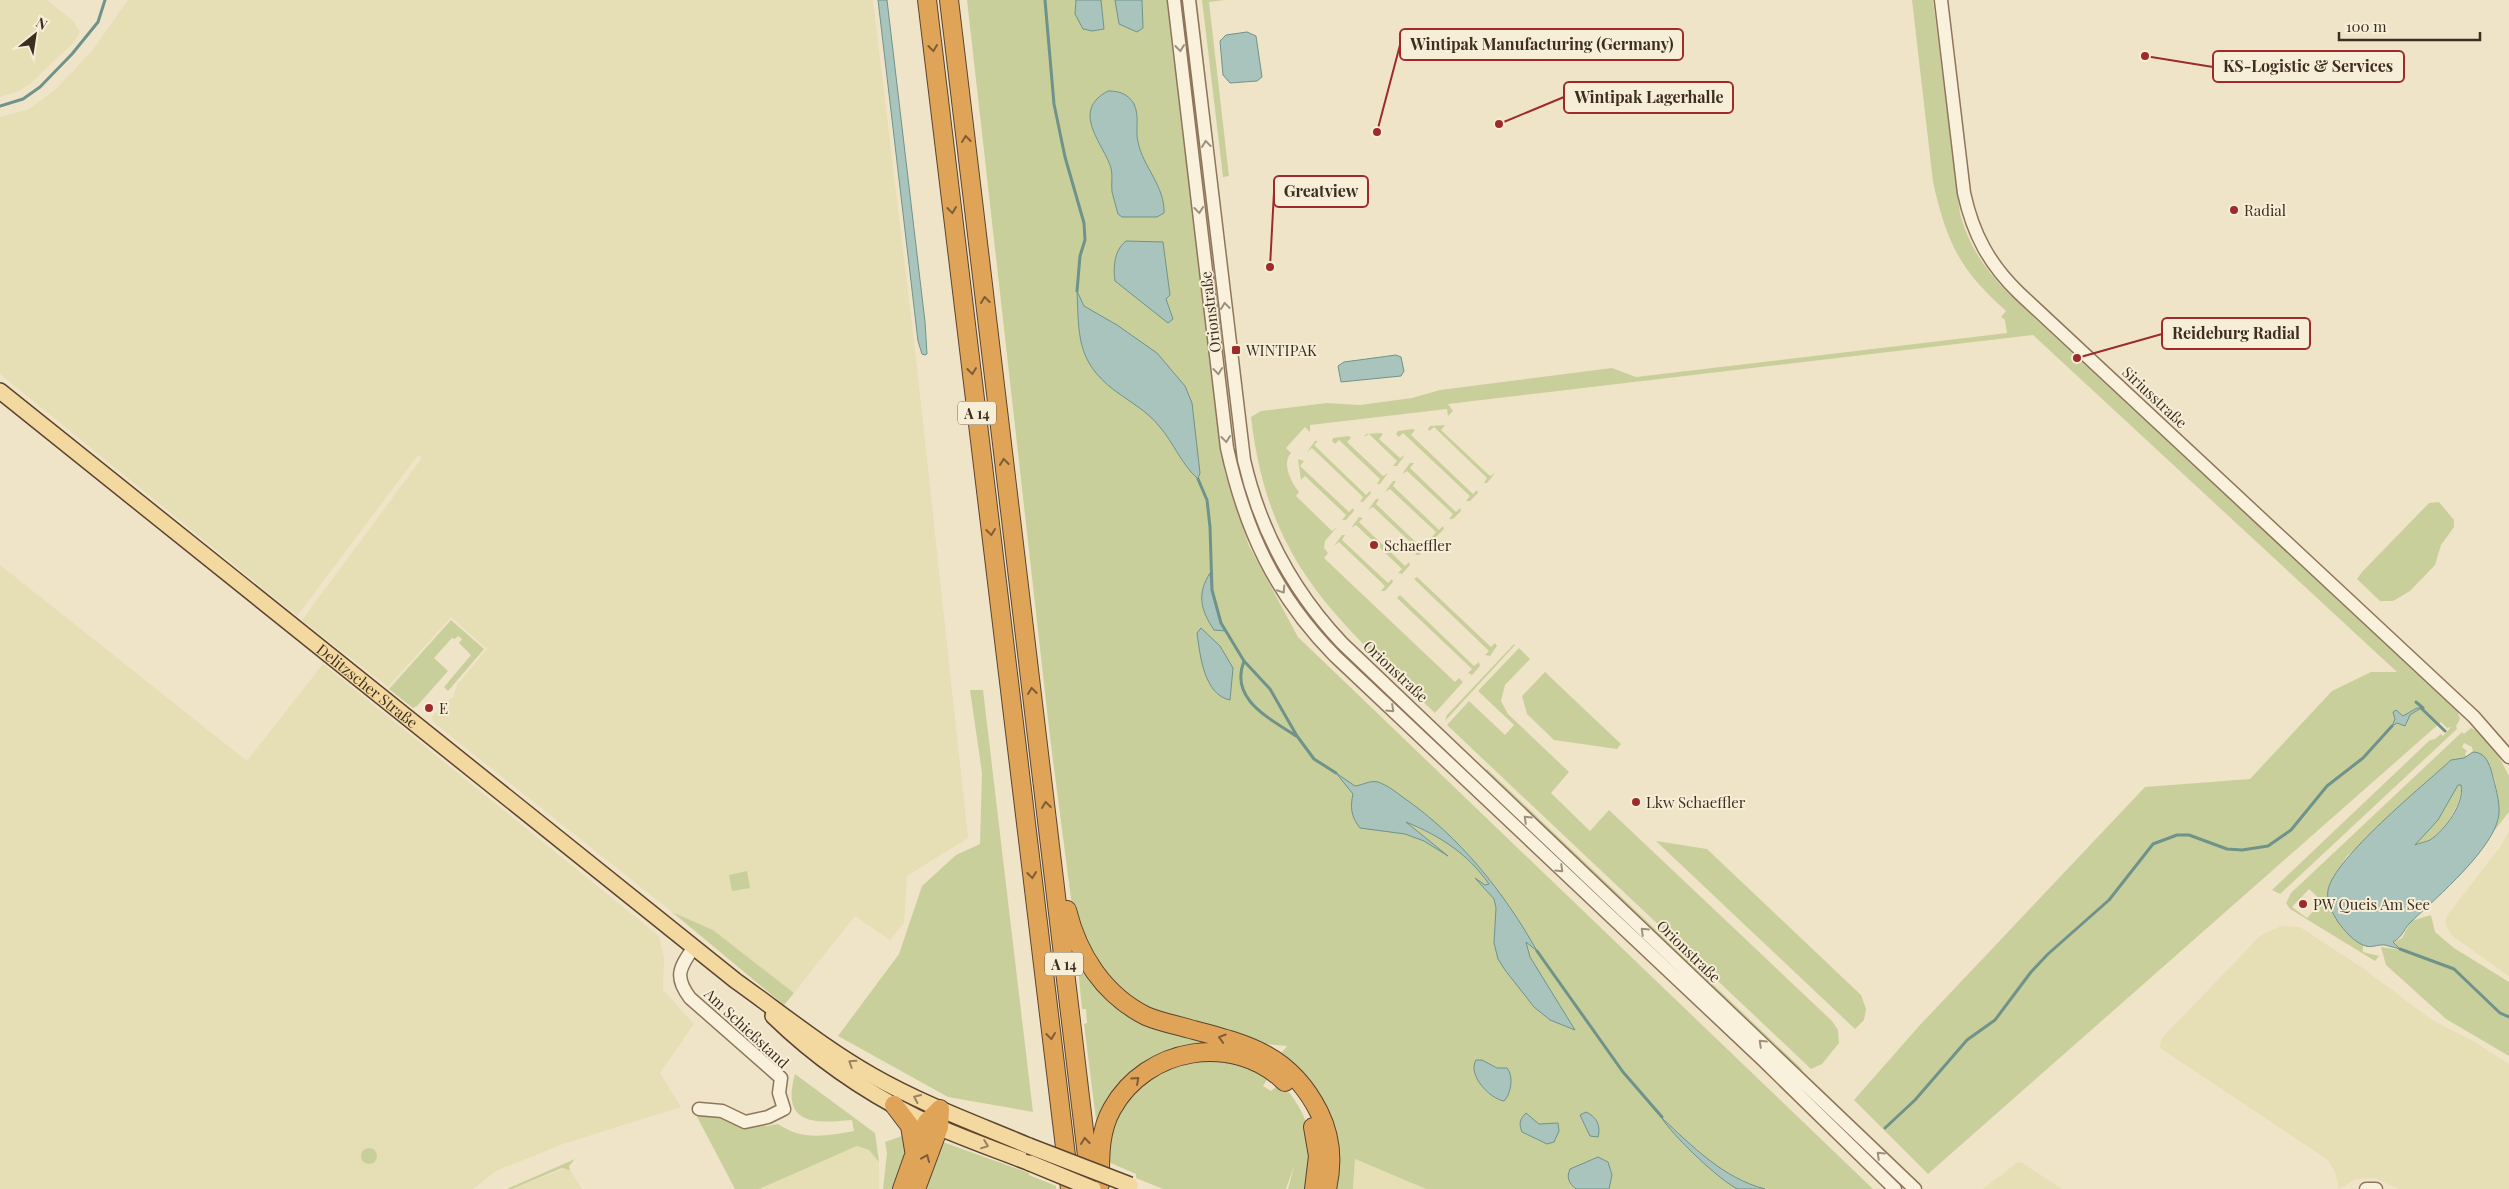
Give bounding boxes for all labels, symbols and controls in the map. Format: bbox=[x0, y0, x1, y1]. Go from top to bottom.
north arrow bbox=[10, 10, 60, 60]
scale bar bbox=[2339, 10, 2480, 42]
text: N bbox=[33, 13, 51, 34]
text: 100 m bbox=[2346, 16, 2387, 36]
callout: Wintipak Manufacturing (Germany) bbox=[1400, 29, 1683, 60]
text: Wintipak Manufacturing (Germany) bbox=[1409, 33, 1674, 54]
one-way arrow bbox=[927, 45, 938, 53]
one-way arrow bbox=[1174, 45, 1185, 53]
callout: KS-Logistic & Services bbox=[2213, 51, 2404, 82]
text: KS-Logistic & Services bbox=[2223, 55, 2393, 76]
callout: Wintipak Lagerhalle bbox=[1564, 82, 1733, 113]
text: Wintipak Lagerhalle bbox=[1573, 86, 1724, 107]
one-way arrow bbox=[961, 135, 972, 143]
one-way arrow bbox=[1201, 140, 1212, 148]
callout: Greatview bbox=[1274, 176, 1368, 207]
text: Greatview bbox=[1284, 180, 1359, 201]
place label: Radial bbox=[2244, 200, 2286, 220]
marker: Radial bbox=[2228, 204, 2240, 216]
one-way arrow bbox=[946, 206, 957, 214]
one-way arrow bbox=[1193, 206, 1204, 214]
street label: Orionstraße bbox=[1195, 270, 1225, 354]
one-way arrow bbox=[980, 296, 991, 304]
one-way arrow bbox=[1220, 301, 1231, 309]
callout: Reideburg Radial bbox=[2162, 318, 2310, 349]
text: Reideburg Radial bbox=[2172, 322, 2300, 343]
place label: WINTIPAK bbox=[1245, 340, 1317, 360]
marker: WINTIPAK bbox=[1230, 344, 1242, 356]
street label: Siriusstraße bbox=[2118, 362, 2192, 432]
one-way arrow bbox=[966, 367, 977, 375]
one-way arrow bbox=[1212, 367, 1223, 375]
road number: A 14 bbox=[958, 402, 996, 424]
one-way arrow bbox=[1220, 435, 1231, 443]
one-way arrow bbox=[999, 457, 1010, 465]
one-way arrow bbox=[985, 529, 996, 537]
place label: Schaeffler bbox=[1384, 535, 1452, 555]
marker: Schaeffler bbox=[1368, 539, 1380, 551]
one-way arrow bbox=[1276, 584, 1285, 593]
street label: Orionstraße bbox=[1359, 636, 1433, 706]
street label: Delitzscher Straße bbox=[313, 639, 422, 732]
one-way arrow bbox=[1027, 687, 1038, 695]
place label: E bbox=[439, 698, 448, 718]
marker: E bbox=[423, 702, 435, 714]
one-way arrow bbox=[1386, 703, 1395, 712]
place label: Lkw Schaeffler bbox=[1646, 792, 1746, 812]
marker: Lkw Schaeffler bbox=[1630, 796, 1642, 808]
one-way arrow bbox=[1041, 801, 1052, 809]
one-way arrow bbox=[1524, 816, 1533, 825]
one-way arrow bbox=[1554, 863, 1563, 872]
one-way arrow bbox=[1026, 871, 1037, 879]
place label: PW Queis Am See bbox=[2313, 894, 2430, 914]
marker: PW Queis Am See bbox=[2297, 898, 2309, 910]
street label: Orionstraße bbox=[1653, 915, 1725, 987]
one-way arrow bbox=[1641, 928, 1650, 937]
road number: A 14 bbox=[1045, 952, 1083, 976]
street label: Am Schießstand bbox=[700, 983, 794, 1073]
one-way arrow bbox=[1045, 1032, 1056, 1040]
one-way arrow bbox=[1218, 1034, 1227, 1044]
one-way arrow bbox=[1759, 1040, 1768, 1049]
one-way arrow bbox=[848, 1060, 858, 1069]
one-way arrow bbox=[1130, 1077, 1139, 1086]
one-way arrow bbox=[913, 1094, 922, 1105]
one-way arrow bbox=[1080, 1136, 1091, 1144]
one-way arrow bbox=[980, 1139, 988, 1149]
one-way arrow bbox=[1876, 1152, 1885, 1161]
one-way arrow bbox=[920, 1154, 930, 1163]

